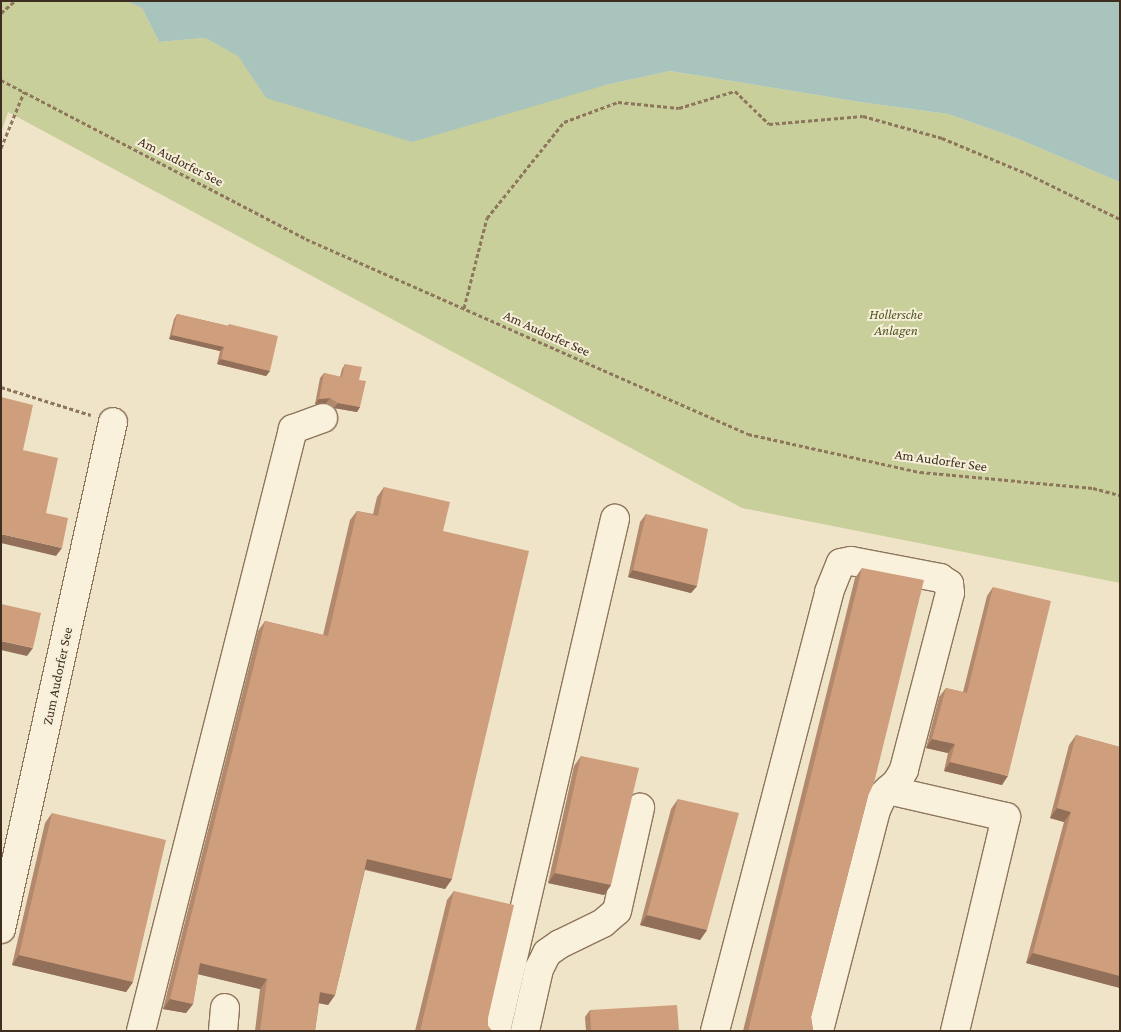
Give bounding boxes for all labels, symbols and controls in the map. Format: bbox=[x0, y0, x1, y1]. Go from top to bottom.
street label: Am Audorfer See bbox=[136, 132, 226, 190]
street label: Am Audorfer See bbox=[501, 306, 593, 360]
park label: Hollersche Anlagen bbox=[869, 306, 923, 338]
street label: Am Audorfer See bbox=[894, 445, 988, 475]
street label: Zum Audorfer See bbox=[38, 626, 76, 726]

